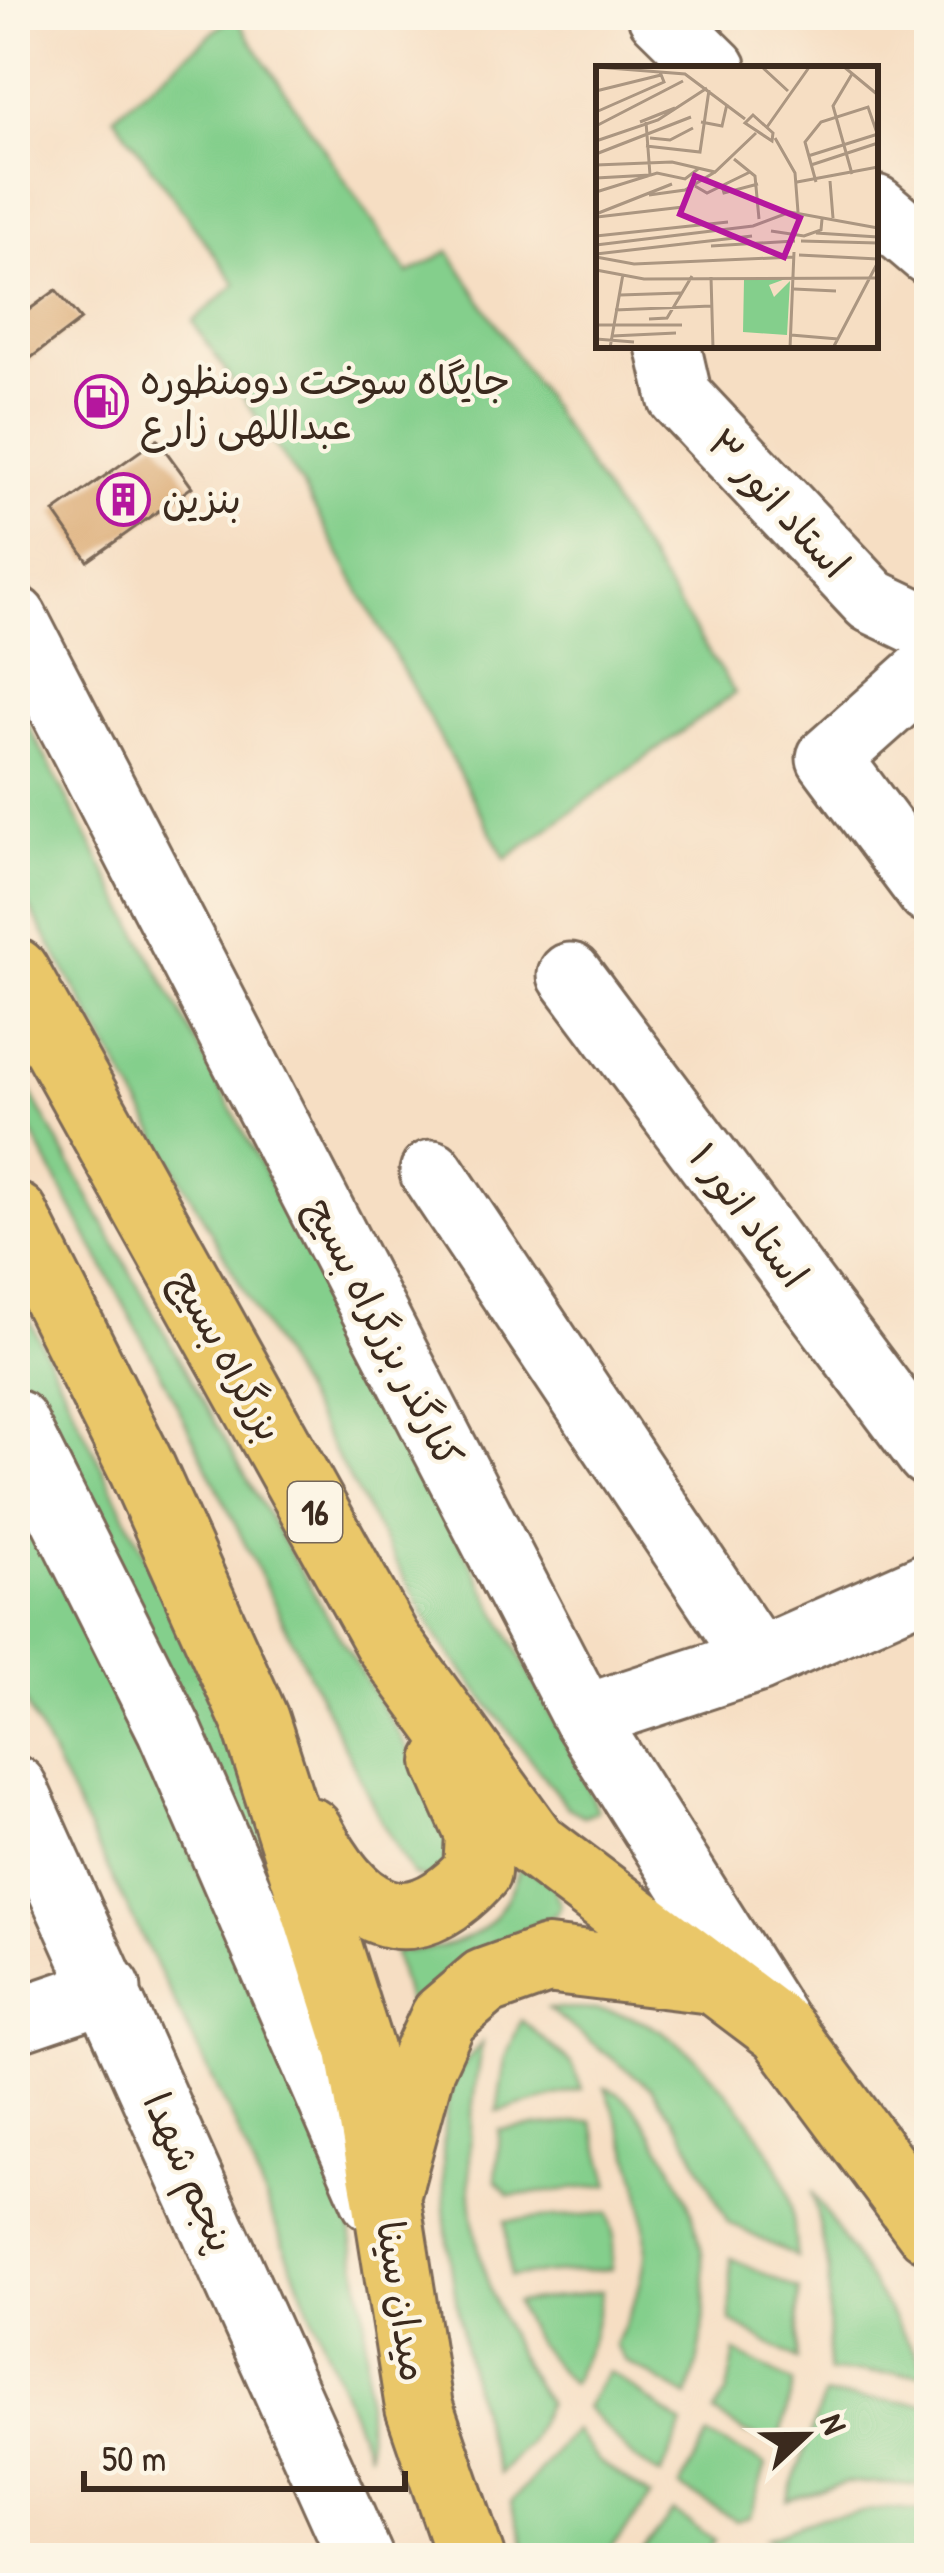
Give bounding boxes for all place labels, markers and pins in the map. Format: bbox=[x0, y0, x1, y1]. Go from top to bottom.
place label: جایگاه سوخت دومنظوره عبداللهی زارع bbox=[140, 353, 510, 453]
fuel station icon: جایگاه سوخت دومنظوره عبداللهی زارع bbox=[73, 374, 129, 430]
building icon: بنزین bbox=[95, 471, 151, 527]
place label: بنزین bbox=[162, 472, 241, 525]

